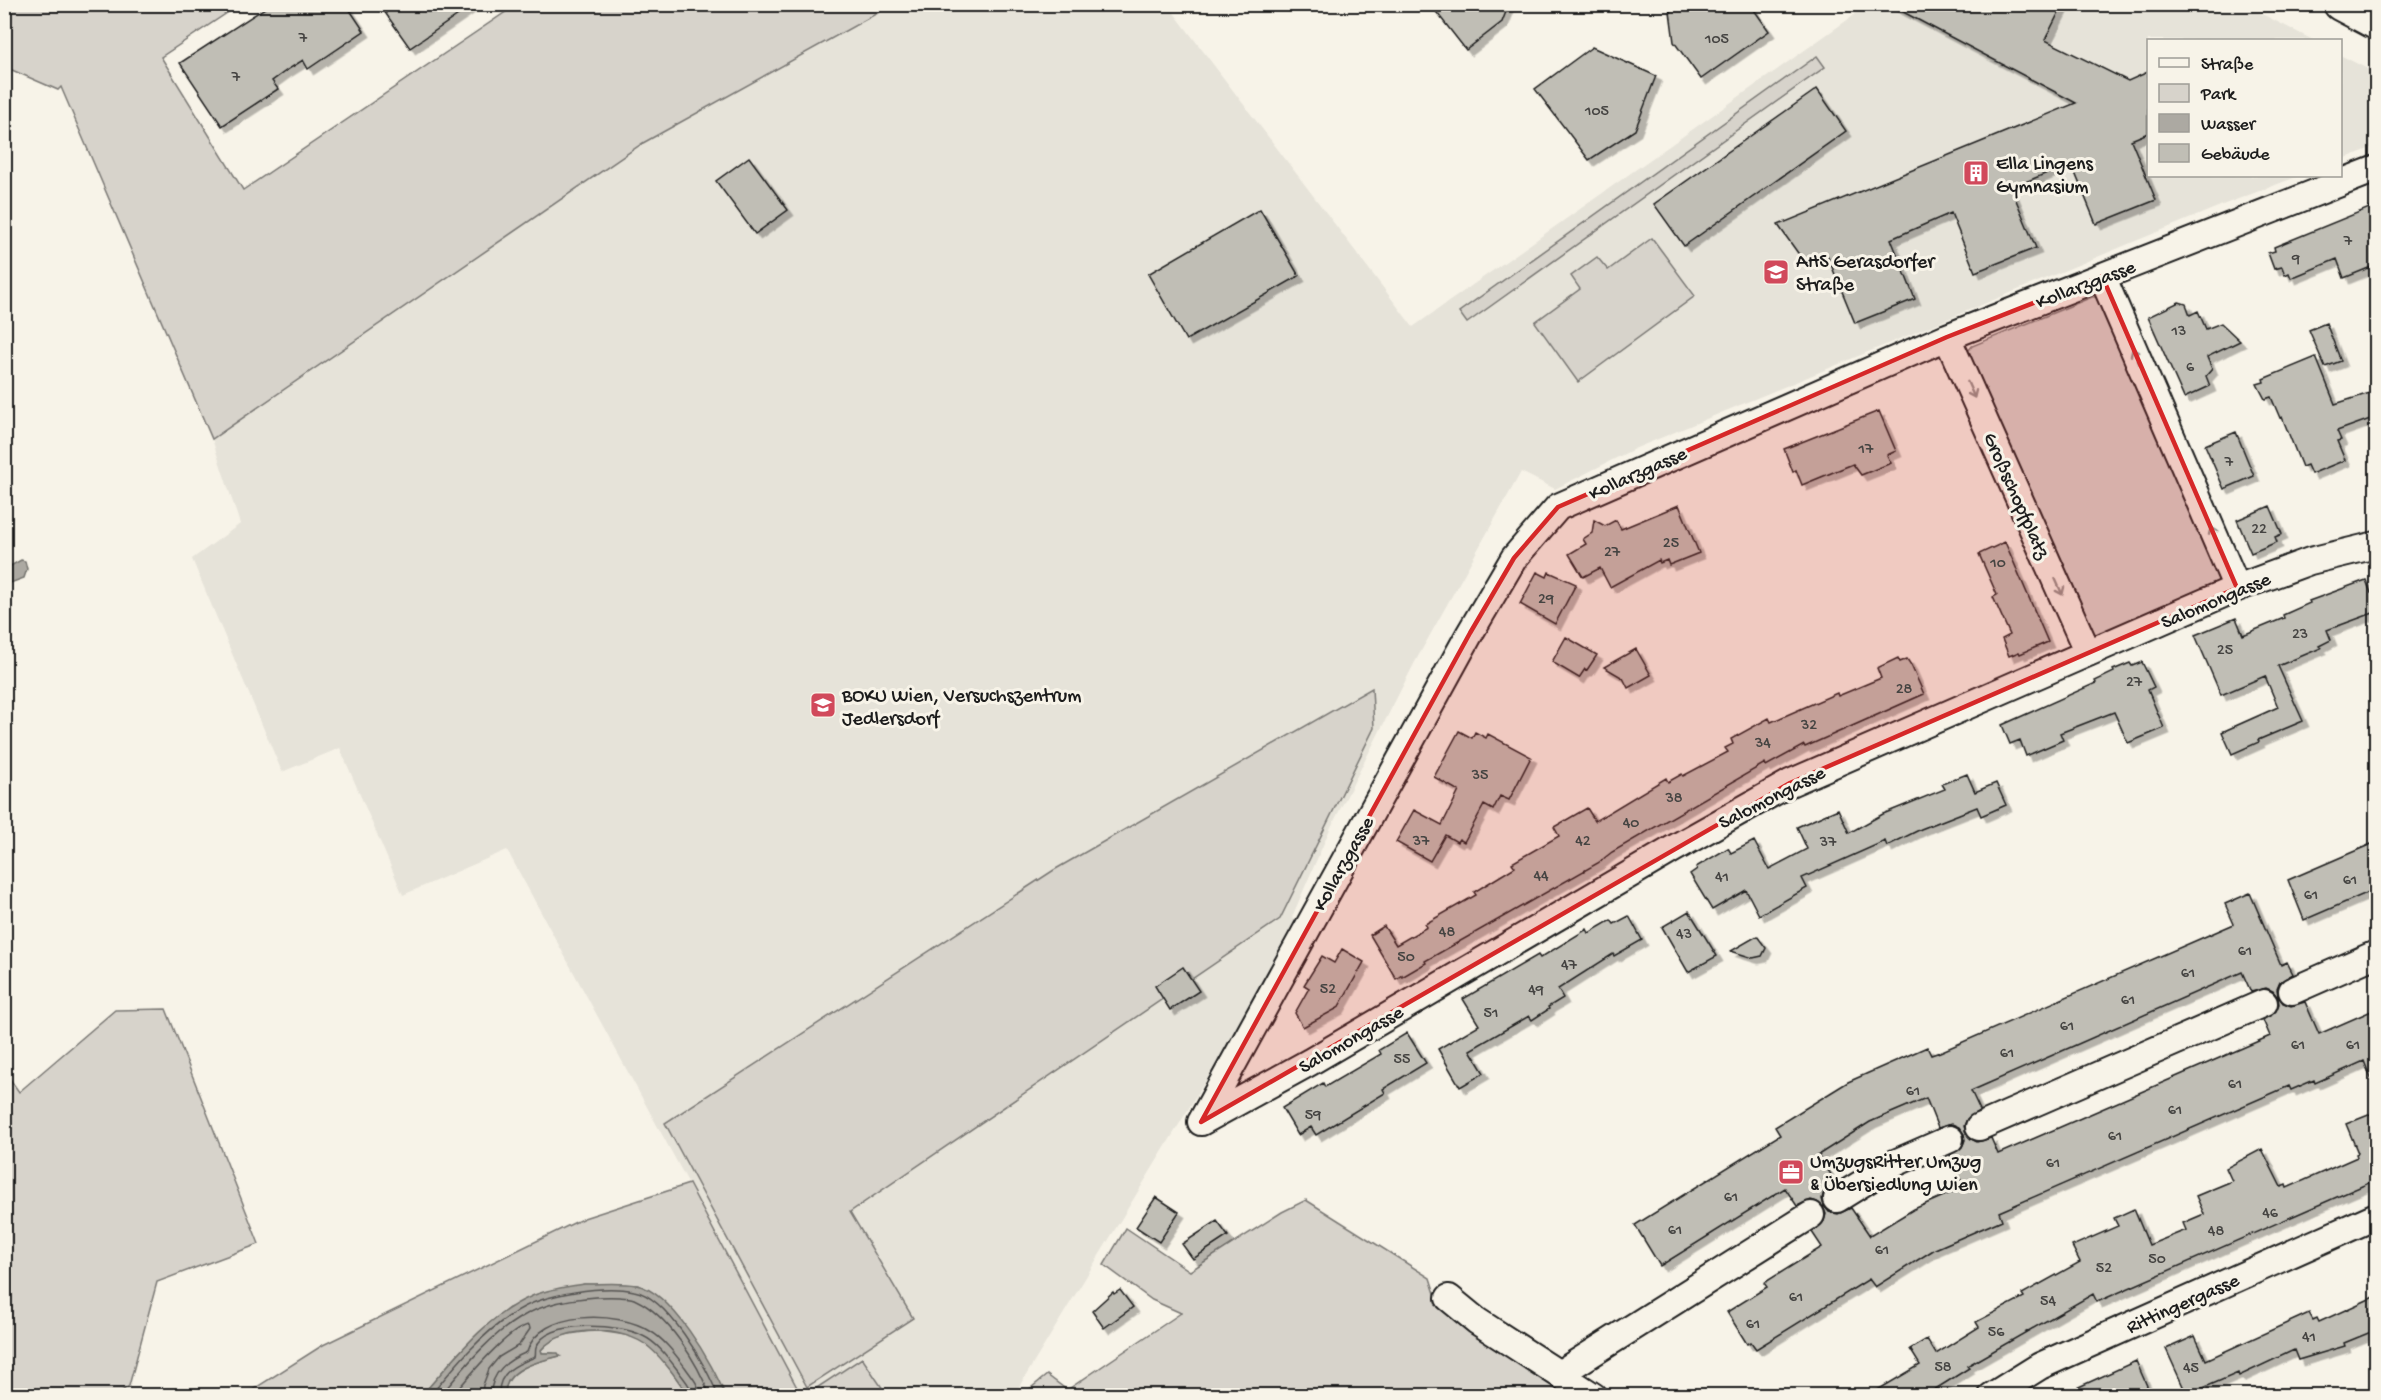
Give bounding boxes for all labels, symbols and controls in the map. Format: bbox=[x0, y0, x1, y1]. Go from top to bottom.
house number: 7 bbox=[298, 30, 308, 49]
house number: 105 bbox=[1704, 31, 1729, 50]
legend bbox=[2147, 39, 2342, 177]
text: Straße bbox=[2201, 55, 2254, 76]
house number: 7 bbox=[231, 69, 241, 88]
text: Park bbox=[2200, 85, 2237, 106]
house number: 105 bbox=[1584, 103, 1609, 122]
text: Wasser bbox=[2201, 115, 2257, 136]
text: Gebäude bbox=[2201, 145, 2270, 166]
place label: Ella Lingens Gymnasium bbox=[1996, 154, 2093, 200]
building icon: Ella Lingens Gymnasium bbox=[1961, 158, 1991, 188]
house number: 7 bbox=[2343, 233, 2353, 252]
house number: 9 bbox=[2291, 251, 2300, 270]
place label: AHS Gerasdorfer Straße bbox=[1796, 252, 1936, 298]
school or university icon: AHS Gerasdorfer Straße bbox=[1761, 257, 1791, 287]
street label: Kollarzgasse bbox=[2033, 257, 2140, 316]
house number: 13 bbox=[2171, 323, 2186, 342]
one-way arrow bbox=[2130, 347, 2141, 365]
house number: 6 bbox=[2186, 359, 2195, 378]
one-way arrow bbox=[1966, 381, 1977, 399]
street label: Großschopfplatz bbox=[1977, 430, 2053, 564]
house number: 17 bbox=[1858, 441, 1874, 460]
street label: Kollarzgasse bbox=[1586, 443, 1692, 507]
house number: 7 bbox=[2224, 454, 2234, 473]
house number: 22 bbox=[2251, 521, 2267, 540]
one-way arrow bbox=[2208, 526, 2219, 544]
house number: 25 bbox=[1663, 535, 1679, 554]
house number: 27 bbox=[1604, 544, 1621, 563]
house number: 10 bbox=[1989, 555, 2006, 574]
street label: Salomongasse bbox=[2158, 569, 2275, 636]
one-way arrow bbox=[2054, 578, 2065, 596]
house number: 29 bbox=[1538, 591, 1554, 610]
house number: 23 bbox=[2292, 626, 2308, 645]
house number: 25 bbox=[2217, 642, 2233, 661]
house number: 27 bbox=[2126, 674, 2143, 693]
house number: 28 bbox=[1896, 681, 1913, 700]
place label: BOKU Wien, Versuchszentrum Jedlersdorf bbox=[841, 686, 1081, 732]
school or university icon: BOKU Wien, Versuchszentrum Jedlersdorf bbox=[808, 690, 838, 720]
house number: 32 bbox=[1800, 717, 1817, 736]
house number: 34 bbox=[1754, 735, 1771, 754]
street label: Salomongasse bbox=[1715, 762, 1830, 836]
house number: 35 bbox=[1471, 767, 1488, 786]
house number: 38 bbox=[1664, 790, 1683, 809]
street label: Kollarzgasse bbox=[1310, 813, 1381, 916]
house number: 40 bbox=[1623, 815, 1639, 834]
house number: 37 bbox=[1412, 833, 1430, 852]
house number: 42 bbox=[1575, 833, 1591, 852]
house number: 37 bbox=[1819, 834, 1837, 853]
house number: 44 bbox=[1533, 868, 1549, 887]
house number: 41 bbox=[1715, 869, 1729, 888]
house number: 61 bbox=[2343, 872, 2357, 891]
house number: 61 bbox=[2304, 887, 2318, 906]
house number: 48 bbox=[1439, 924, 1455, 943]
house number: 43 bbox=[1676, 926, 1692, 945]
house number: 61 bbox=[2238, 943, 2252, 962]
house number: 50 bbox=[1397, 949, 1415, 968]
house number: 47 bbox=[1561, 957, 1578, 976]
house number: 61 bbox=[2181, 965, 2195, 984]
house number: 52 bbox=[1320, 981, 1336, 1000]
house number: 49 bbox=[1528, 982, 1544, 1001]
house number: 61 bbox=[2121, 992, 2135, 1011]
street label: Salomongasse bbox=[1295, 1002, 1409, 1080]
house number: 51 bbox=[1484, 1005, 1498, 1024]
house number: 61 bbox=[2060, 1018, 2074, 1037]
house number: 61 bbox=[2291, 1037, 2305, 1056]
house number: 61 bbox=[2346, 1037, 2360, 1056]
house number: 61 bbox=[2000, 1045, 2014, 1064]
house number: 55 bbox=[1394, 1051, 1410, 1070]
house number: 61 bbox=[2228, 1076, 2242, 1095]
house number: 61 bbox=[1906, 1083, 1920, 1102]
house number: 61 bbox=[2168, 1102, 2182, 1121]
house number: 59 bbox=[1305, 1107, 1321, 1126]
house number: 61 bbox=[2108, 1128, 2122, 1147]
place label: UmzugsRitter Umzug & Übersiedlung Wien bbox=[1810, 1152, 1981, 1198]
house number: 61 bbox=[2046, 1155, 2060, 1174]
office icon: UmzugsRitter Umzug & Übersiedlung Wien bbox=[1776, 1157, 1806, 1187]
house number: 61 bbox=[1724, 1189, 1738, 1208]
house number: 46 bbox=[2262, 1205, 2279, 1224]
house number: 61 bbox=[1668, 1222, 1682, 1241]
house number: 48 bbox=[2208, 1223, 2224, 1242]
house number: 61 bbox=[1875, 1242, 1889, 1261]
house number: 50 bbox=[2148, 1251, 2166, 1270]
house number: 52 bbox=[2096, 1260, 2112, 1279]
street label: Rittingergasse bbox=[2123, 1270, 2244, 1340]
house number: 61 bbox=[1789, 1289, 1803, 1308]
house number: 54 bbox=[2040, 1293, 2056, 1312]
house number: 61 bbox=[1746, 1316, 1760, 1335]
house number: 56 bbox=[1988, 1324, 2005, 1343]
house number: 41 bbox=[2302, 1329, 2316, 1348]
house number: 58 bbox=[1934, 1359, 1952, 1378]
house number: 45 bbox=[2183, 1360, 2199, 1379]

